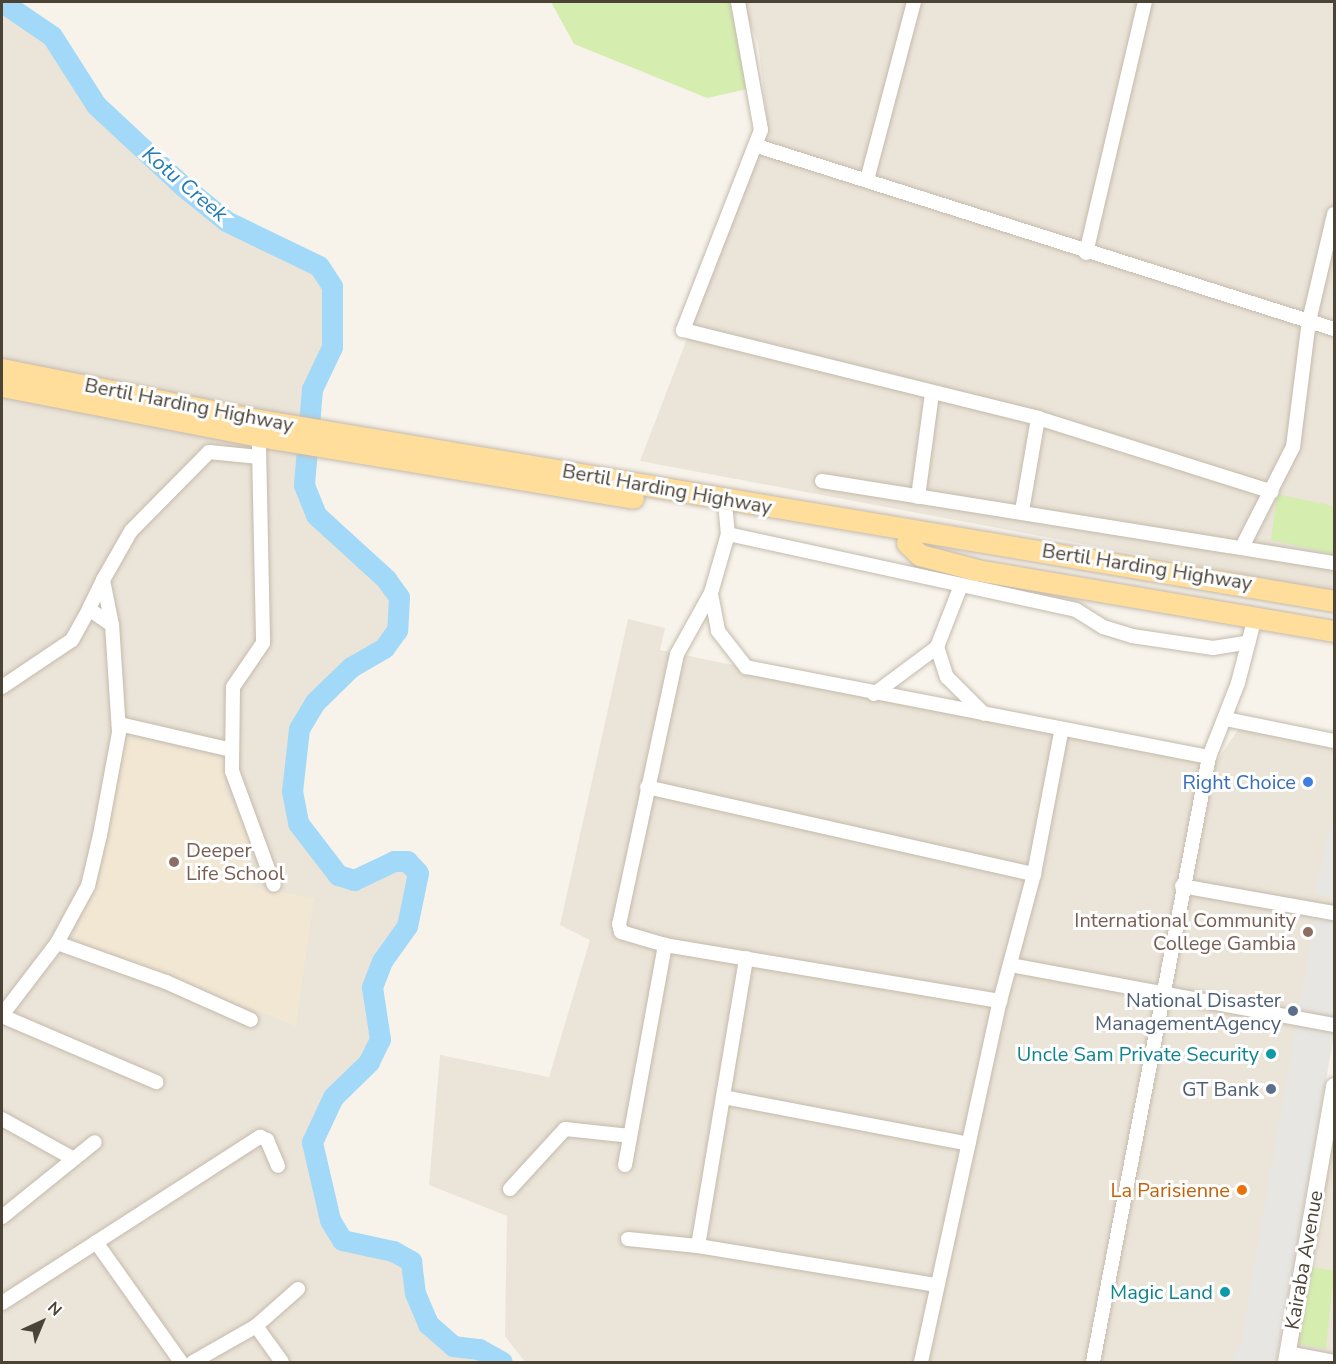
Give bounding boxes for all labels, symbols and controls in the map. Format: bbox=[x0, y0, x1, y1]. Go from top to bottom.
water label: Kotu Creek bbox=[137, 141, 233, 227]
street label: Bertil Harding Highway bbox=[83, 373, 295, 437]
street label: Bertil Harding Highway bbox=[560, 459, 774, 519]
street label: Bertil Harding Highway bbox=[1040, 539, 1254, 595]
place label: Right Choice bbox=[1182, 770, 1296, 794]
marker: Right Choice bbox=[1301, 775, 1315, 789]
place label: Deeper Life School bbox=[186, 838, 285, 885]
marker: Deeper Life School bbox=[167, 855, 181, 869]
place label: International Community College Gambia bbox=[1074, 909, 1296, 956]
marker: International Community College Gambia bbox=[1301, 925, 1315, 939]
place label: National Disaster ManagementAgency bbox=[1095, 988, 1281, 1035]
marker: National Disaster ManagementAgency bbox=[1286, 1004, 1300, 1018]
place label: Uncle Sam Private Security bbox=[1017, 1042, 1259, 1066]
marker: Uncle Sam Private Security bbox=[1264, 1047, 1278, 1061]
place label: GT Bank bbox=[1182, 1077, 1259, 1101]
marker: GT Bank bbox=[1264, 1082, 1278, 1096]
place label: La Parisienne bbox=[1111, 1178, 1230, 1202]
marker: La Parisienne bbox=[1235, 1183, 1249, 1197]
street label: Kairaba Avenue bbox=[1280, 1189, 1328, 1331]
place label: Magic Land bbox=[1110, 1280, 1213, 1304]
marker: Magic Land bbox=[1218, 1285, 1232, 1299]
north arrow bbox=[12, 1292, 72, 1352]
text: N bbox=[43, 1297, 66, 1321]

